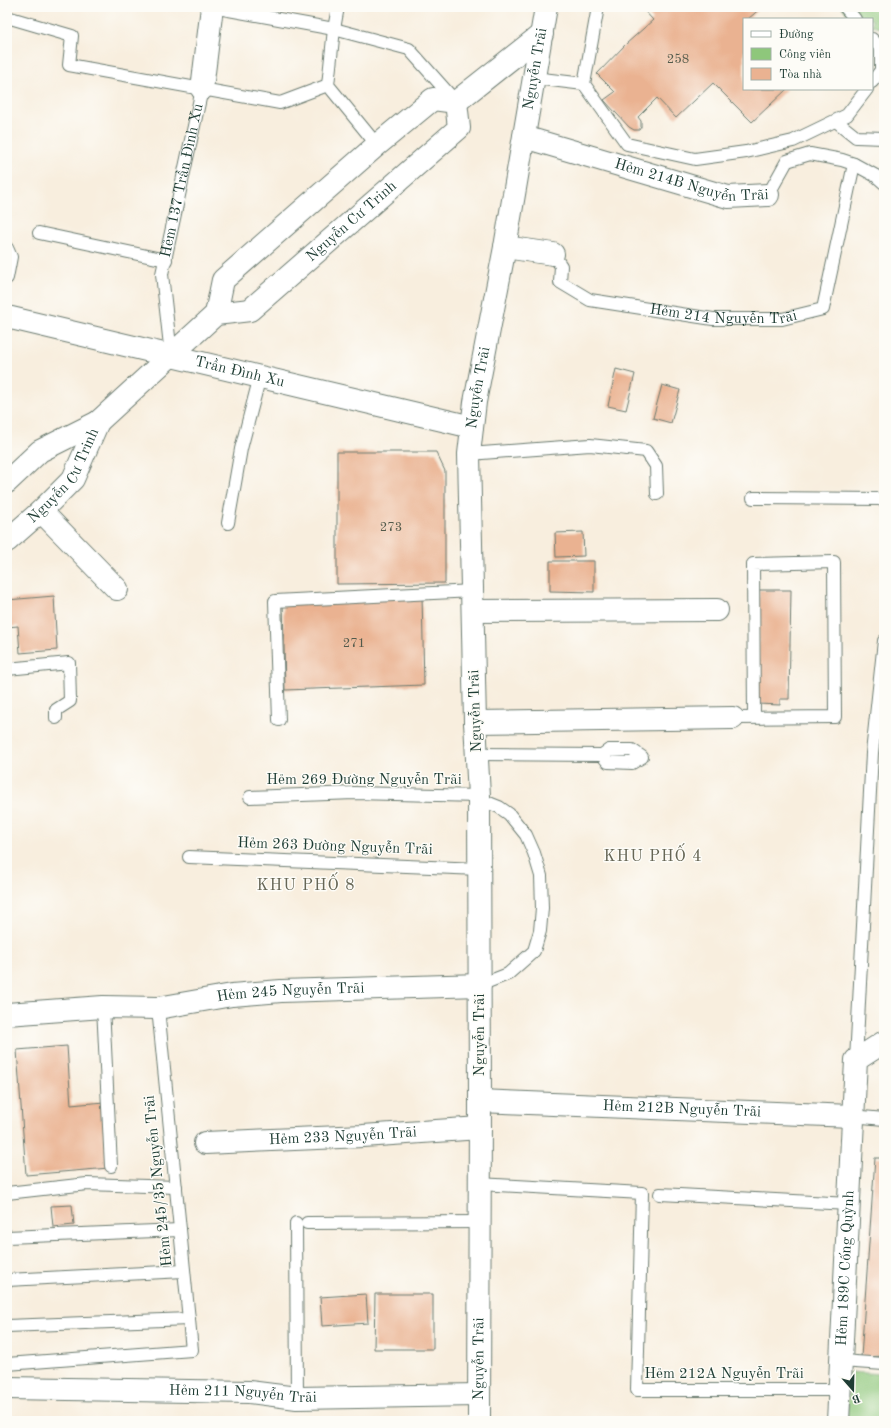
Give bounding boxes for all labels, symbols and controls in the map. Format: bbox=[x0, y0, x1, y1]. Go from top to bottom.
legend bbox=[743, 18, 873, 90]
street label: Nguyễn Trãi bbox=[521, 27, 550, 111]
text: Đường bbox=[779, 29, 814, 41]
text: Công viên bbox=[779, 49, 831, 61]
house number: 258 bbox=[667, 53, 689, 66]
text: Tòa nhà bbox=[779, 69, 822, 81]
street label: Hẻm 137 Trần Ðình Xu bbox=[158, 102, 206, 259]
street label: Hẻm 214B Nguyễn Trãi bbox=[613, 157, 769, 204]
street label: Nguyễn Cư Trinh bbox=[304, 178, 400, 265]
street label: Hẻm 214 Nguyễn Trãi bbox=[649, 302, 799, 327]
street label: Nguyễn Trãi bbox=[464, 346, 493, 430]
street label: Trần Ðình Xu bbox=[193, 354, 286, 390]
street label: Nguyễn Cư Trinh bbox=[25, 426, 102, 526]
house number: 273 bbox=[380, 521, 402, 534]
house number: 271 bbox=[343, 637, 365, 650]
street label: Nguyễn Trãi bbox=[466, 669, 485, 753]
street label: Hẻm 269 Đường Nguyễn Trãi bbox=[266, 772, 462, 788]
street label: Hẻm 263 Đường Nguyễn Trãi bbox=[237, 835, 433, 858]
district label: KHU PHỐ 4 bbox=[603, 843, 703, 865]
district label: KHU PHỐ 8 bbox=[256, 872, 356, 894]
street label: Hẻm 245 Nguyễn Trãi bbox=[215, 981, 365, 1005]
street label: Nguyễn Trãi bbox=[472, 994, 488, 1076]
street label: Hẻm 245/35 Nguyễn Trãi bbox=[142, 1095, 175, 1268]
street label: Hẻm 212B Nguyễn Trãi bbox=[602, 1098, 761, 1120]
street label: Hẻm 233 Nguyễn Trãi bbox=[269, 1125, 417, 1148]
street label: Hẻm 189C Cống Quỳnh bbox=[834, 1190, 857, 1346]
street label: Nguyễn Trãi bbox=[471, 1317, 487, 1401]
street label: Hẻm 212A Nguyễn Trãi bbox=[644, 1366, 804, 1382]
north arrow bbox=[833, 1370, 873, 1410]
street label: Hẻm 211 Nguyễn Trãi bbox=[169, 1383, 317, 1406]
text: B bbox=[850, 1391, 861, 1405]

